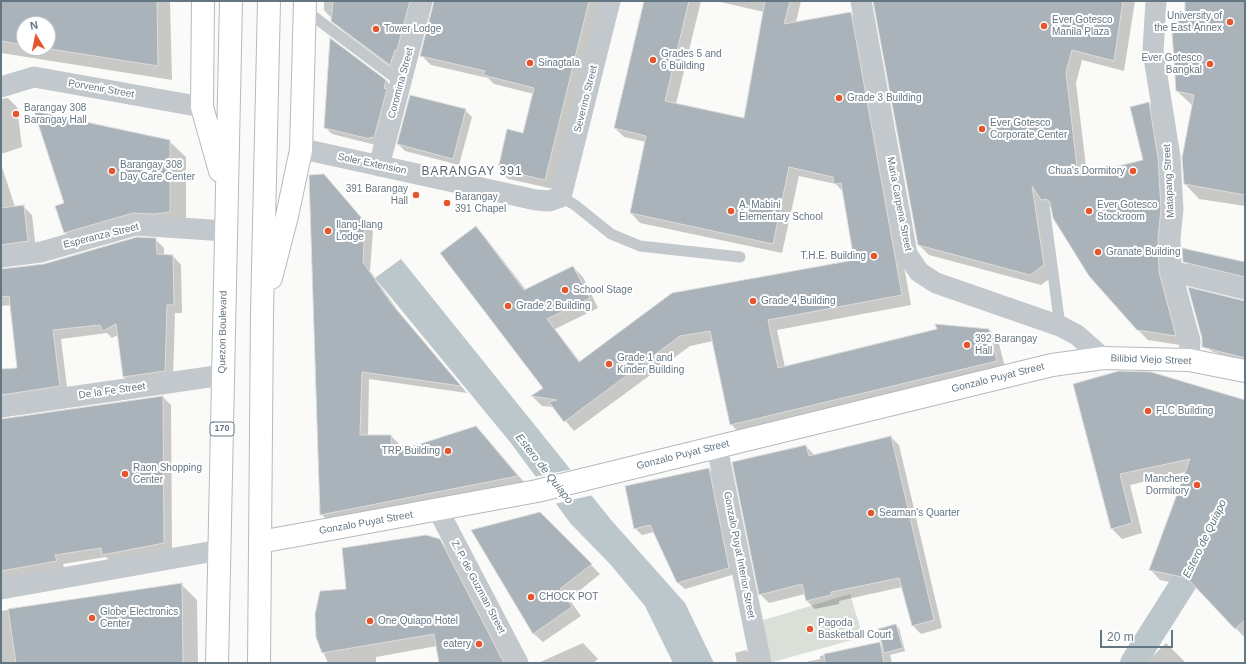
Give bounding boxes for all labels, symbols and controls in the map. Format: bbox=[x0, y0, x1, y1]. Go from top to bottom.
place label: University of the East Annex bbox=[1154, 10, 1222, 34]
place label: Ever Gotesco Manila Plaza bbox=[1052, 14, 1113, 38]
north arrow bbox=[16, 16, 56, 56]
marker: University of the East Annex bbox=[1225, 17, 1235, 27]
text: N bbox=[29, 19, 39, 32]
marker: Ever Gotesco Manila Plaza bbox=[1039, 21, 1049, 31]
place label: Tower Lodge bbox=[384, 23, 441, 35]
marker: Tower Lodge bbox=[371, 24, 381, 34]
street label: Coromina Street bbox=[386, 46, 416, 120]
place label: Grades 5 and 6 Building bbox=[661, 48, 722, 72]
place label: Ever Gotesco Bangkal bbox=[1141, 52, 1202, 76]
marker: Grades 5 and 6 Building bbox=[648, 55, 658, 65]
place label: Sinagtala bbox=[538, 57, 580, 69]
marker: Sinagtala bbox=[525, 58, 535, 68]
marker: Ever Gotesco Bangkal bbox=[1205, 59, 1215, 69]
street label: Severino Street bbox=[572, 64, 600, 134]
street label: Porvenir Street bbox=[67, 77, 135, 101]
place label: Grade 3 Building bbox=[847, 92, 921, 104]
marker: Grade 3 Building bbox=[834, 93, 844, 103]
place label: Barangay 308 Barangay Hall bbox=[24, 102, 87, 126]
marker: Barangay 308 Barangay Hall bbox=[11, 109, 21, 119]
place label: Ever Gotesco Corporate Center bbox=[990, 117, 1067, 140]
marker: Ever Gotesco Corporate Center bbox=[977, 124, 987, 134]
street label: Matapang Street bbox=[1161, 144, 1177, 218]
street label: Soler Extension bbox=[336, 151, 408, 177]
street label: Maria Carpena Street bbox=[884, 156, 914, 252]
place label: Barangay 308 Day Care Center bbox=[120, 159, 195, 182]
district label: BARANGAY 391 bbox=[421, 165, 523, 179]
place label: Chua's Dormitory bbox=[1048, 165, 1125, 177]
marker: Barangay 308 Day Care Center bbox=[107, 166, 117, 176]
marker: Chua's Dormitory bbox=[1128, 166, 1138, 176]
place label: 391 Barangay Hall bbox=[346, 183, 408, 206]
marker: 391 Barangay Hall bbox=[411, 190, 421, 200]
place label: Barangay 391 Chapel bbox=[455, 191, 506, 214]
marker: Barangay 391 Chapel bbox=[442, 198, 452, 208]
place label: A. Mabini Elementary School bbox=[739, 199, 823, 222]
place label: Ever Gotesco Stockroom bbox=[1097, 199, 1158, 222]
marker: A. Mabini Elementary School bbox=[726, 206, 736, 216]
marker: Ever Gotesco Stockroom bbox=[1084, 206, 1094, 216]
place label: Ilang-Ilang Lodge bbox=[336, 219, 383, 242]
street label: Esperanza Street bbox=[62, 221, 140, 251]
marker: Ilang-Ilang Lodge bbox=[323, 226, 333, 236]
place label: Granate Building bbox=[1106, 246, 1180, 258]
marker: Granate Building bbox=[1093, 247, 1103, 257]
place label: T.H.E. Building bbox=[800, 250, 866, 262]
marker: T.H.E. Building bbox=[869, 251, 879, 261]
place label: School Stage bbox=[573, 284, 632, 296]
marker: School Stage bbox=[560, 285, 570, 295]
street label: Quezon Boulevard bbox=[216, 290, 230, 374]
place label: Grade 4 Building bbox=[761, 295, 835, 307]
marker: Grade 4 Building bbox=[748, 296, 758, 306]
place label: Grade 2 Building bbox=[516, 300, 590, 312]
marker: Grade 2 Building bbox=[503, 301, 513, 311]
place label: 392 Barangay Hall bbox=[975, 333, 1037, 356]
marker: 392 Barangay Hall bbox=[962, 340, 972, 350]
place label: Grade 1 and Kinder Building bbox=[617, 352, 684, 376]
street label: Bilibid Viejo Street bbox=[1110, 353, 1192, 367]
marker: Grade 1 and Kinder Building bbox=[604, 359, 614, 369]
street label: Gonzalo Puyat Street bbox=[950, 361, 1046, 395]
street label: De la Fe Street bbox=[78, 380, 146, 402]
place label: FLC Building bbox=[1156, 405, 1213, 417]
marker: FLC Building bbox=[1143, 406, 1153, 416]
road number: 170 bbox=[210, 422, 234, 436]
water label: Estero de Quiapo bbox=[512, 431, 576, 507]
street label: Gonzalo Puyat Street bbox=[635, 438, 731, 472]
place label: TRP Building bbox=[382, 445, 440, 457]
marker: TRP Building bbox=[443, 446, 453, 456]
place label: Raon Shopping Center bbox=[133, 462, 202, 486]
marker: Raon Shopping Center bbox=[120, 469, 130, 479]
place label: Manchere Dormitory bbox=[1145, 473, 1189, 496]
marker: Manchere Dormitory bbox=[1192, 480, 1202, 490]
street label: Gonzalo Puyat Interior Street bbox=[721, 491, 757, 619]
water label: Estero de Quiapo bbox=[1180, 498, 1230, 580]
place label: Seaman's Quarter bbox=[879, 507, 960, 519]
marker: Seaman's Quarter bbox=[866, 508, 876, 518]
street label: Gonzalo Puyat Street bbox=[318, 509, 414, 537]
street label: Z. P. de Guzman Street bbox=[448, 538, 508, 636]
place label: CHOCK POT bbox=[539, 591, 598, 603]
marker: CHOCK POT bbox=[526, 592, 536, 602]
place label: Globe Electronics Center bbox=[100, 606, 178, 630]
marker: Globe Electronics Center bbox=[87, 613, 97, 623]
place label: One Quiapo Hotel bbox=[378, 615, 458, 627]
marker: One Quiapo Hotel bbox=[365, 616, 375, 626]
place label: Pagoda Basketball Court bbox=[818, 617, 891, 640]
scale bar bbox=[1102, 622, 1175, 648]
marker: Pagoda Basketball Court bbox=[805, 624, 815, 634]
text: 20 m bbox=[1107, 630, 1134, 644]
place label: eatery bbox=[443, 638, 471, 650]
marker: eatery bbox=[474, 639, 484, 649]

